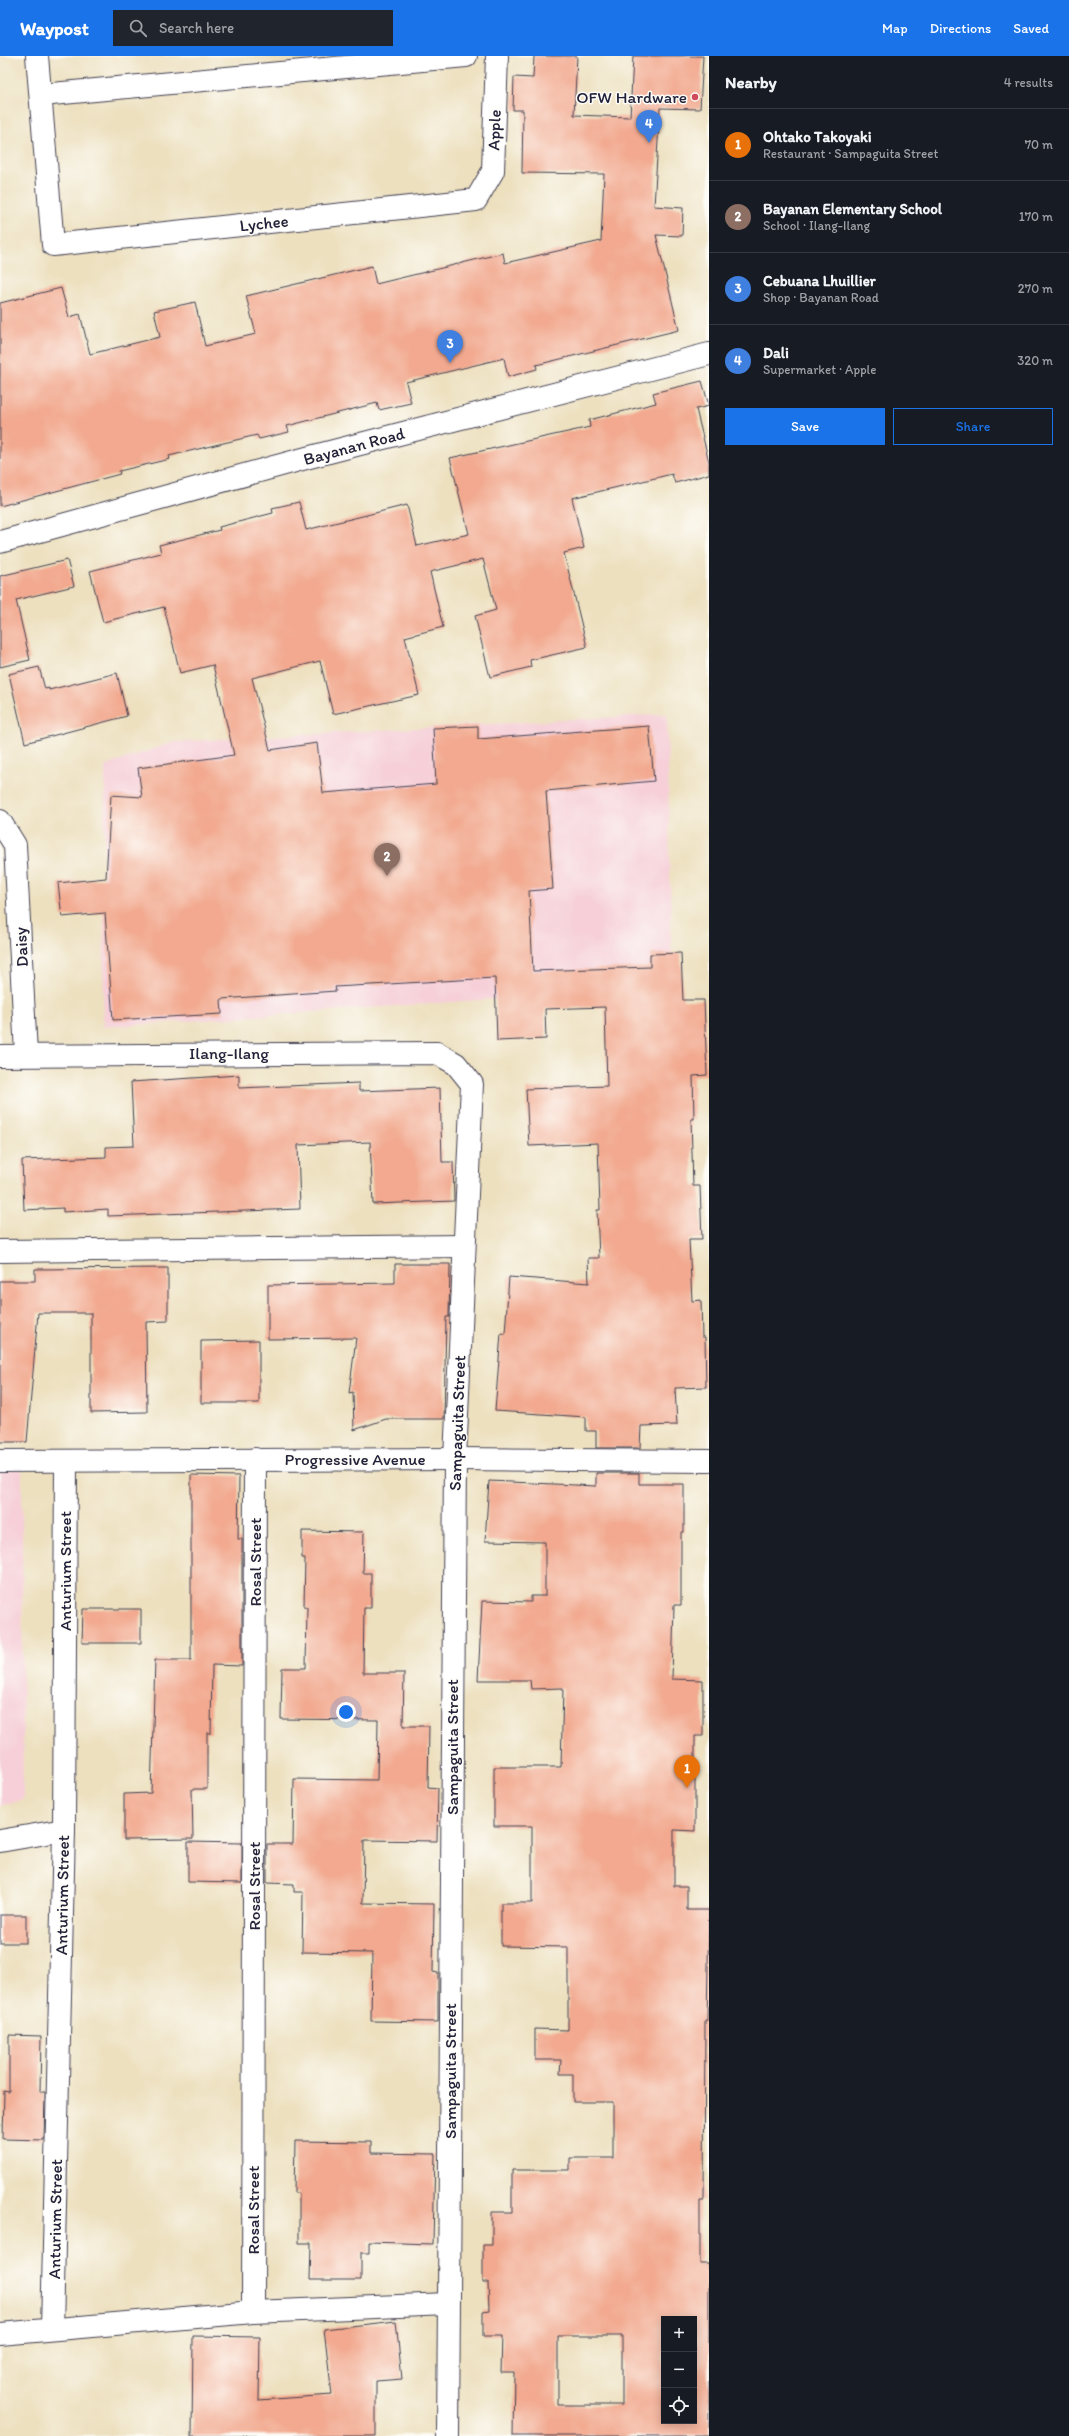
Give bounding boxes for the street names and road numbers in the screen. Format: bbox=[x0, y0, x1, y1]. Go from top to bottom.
street label: Apple bbox=[483, 109, 505, 151]
street label: Lychee bbox=[238, 210, 290, 236]
street label: Bayanan Road bbox=[301, 423, 407, 469]
street label: Daisy bbox=[10, 926, 32, 968]
street label: Ilang-Ilang bbox=[189, 1043, 269, 1063]
street label: Sampaguita Street bbox=[445, 1355, 469, 1491]
street label: Progressive Avenue bbox=[284, 1449, 426, 1469]
street label: Anturium Street bbox=[55, 1511, 75, 1631]
street label: Rosal Street bbox=[245, 1517, 265, 1606]
street label: Sampaguita Street bbox=[442, 1679, 462, 1815]
street label: Anturium Street bbox=[51, 1835, 73, 1955]
street label: Rosal Street bbox=[244, 1841, 264, 1930]
street label: Sampaguita Street bbox=[440, 2003, 460, 2139]
street label: Anturium Street bbox=[44, 2159, 66, 2279]
street label: Rosal Street bbox=[243, 2165, 263, 2254]

